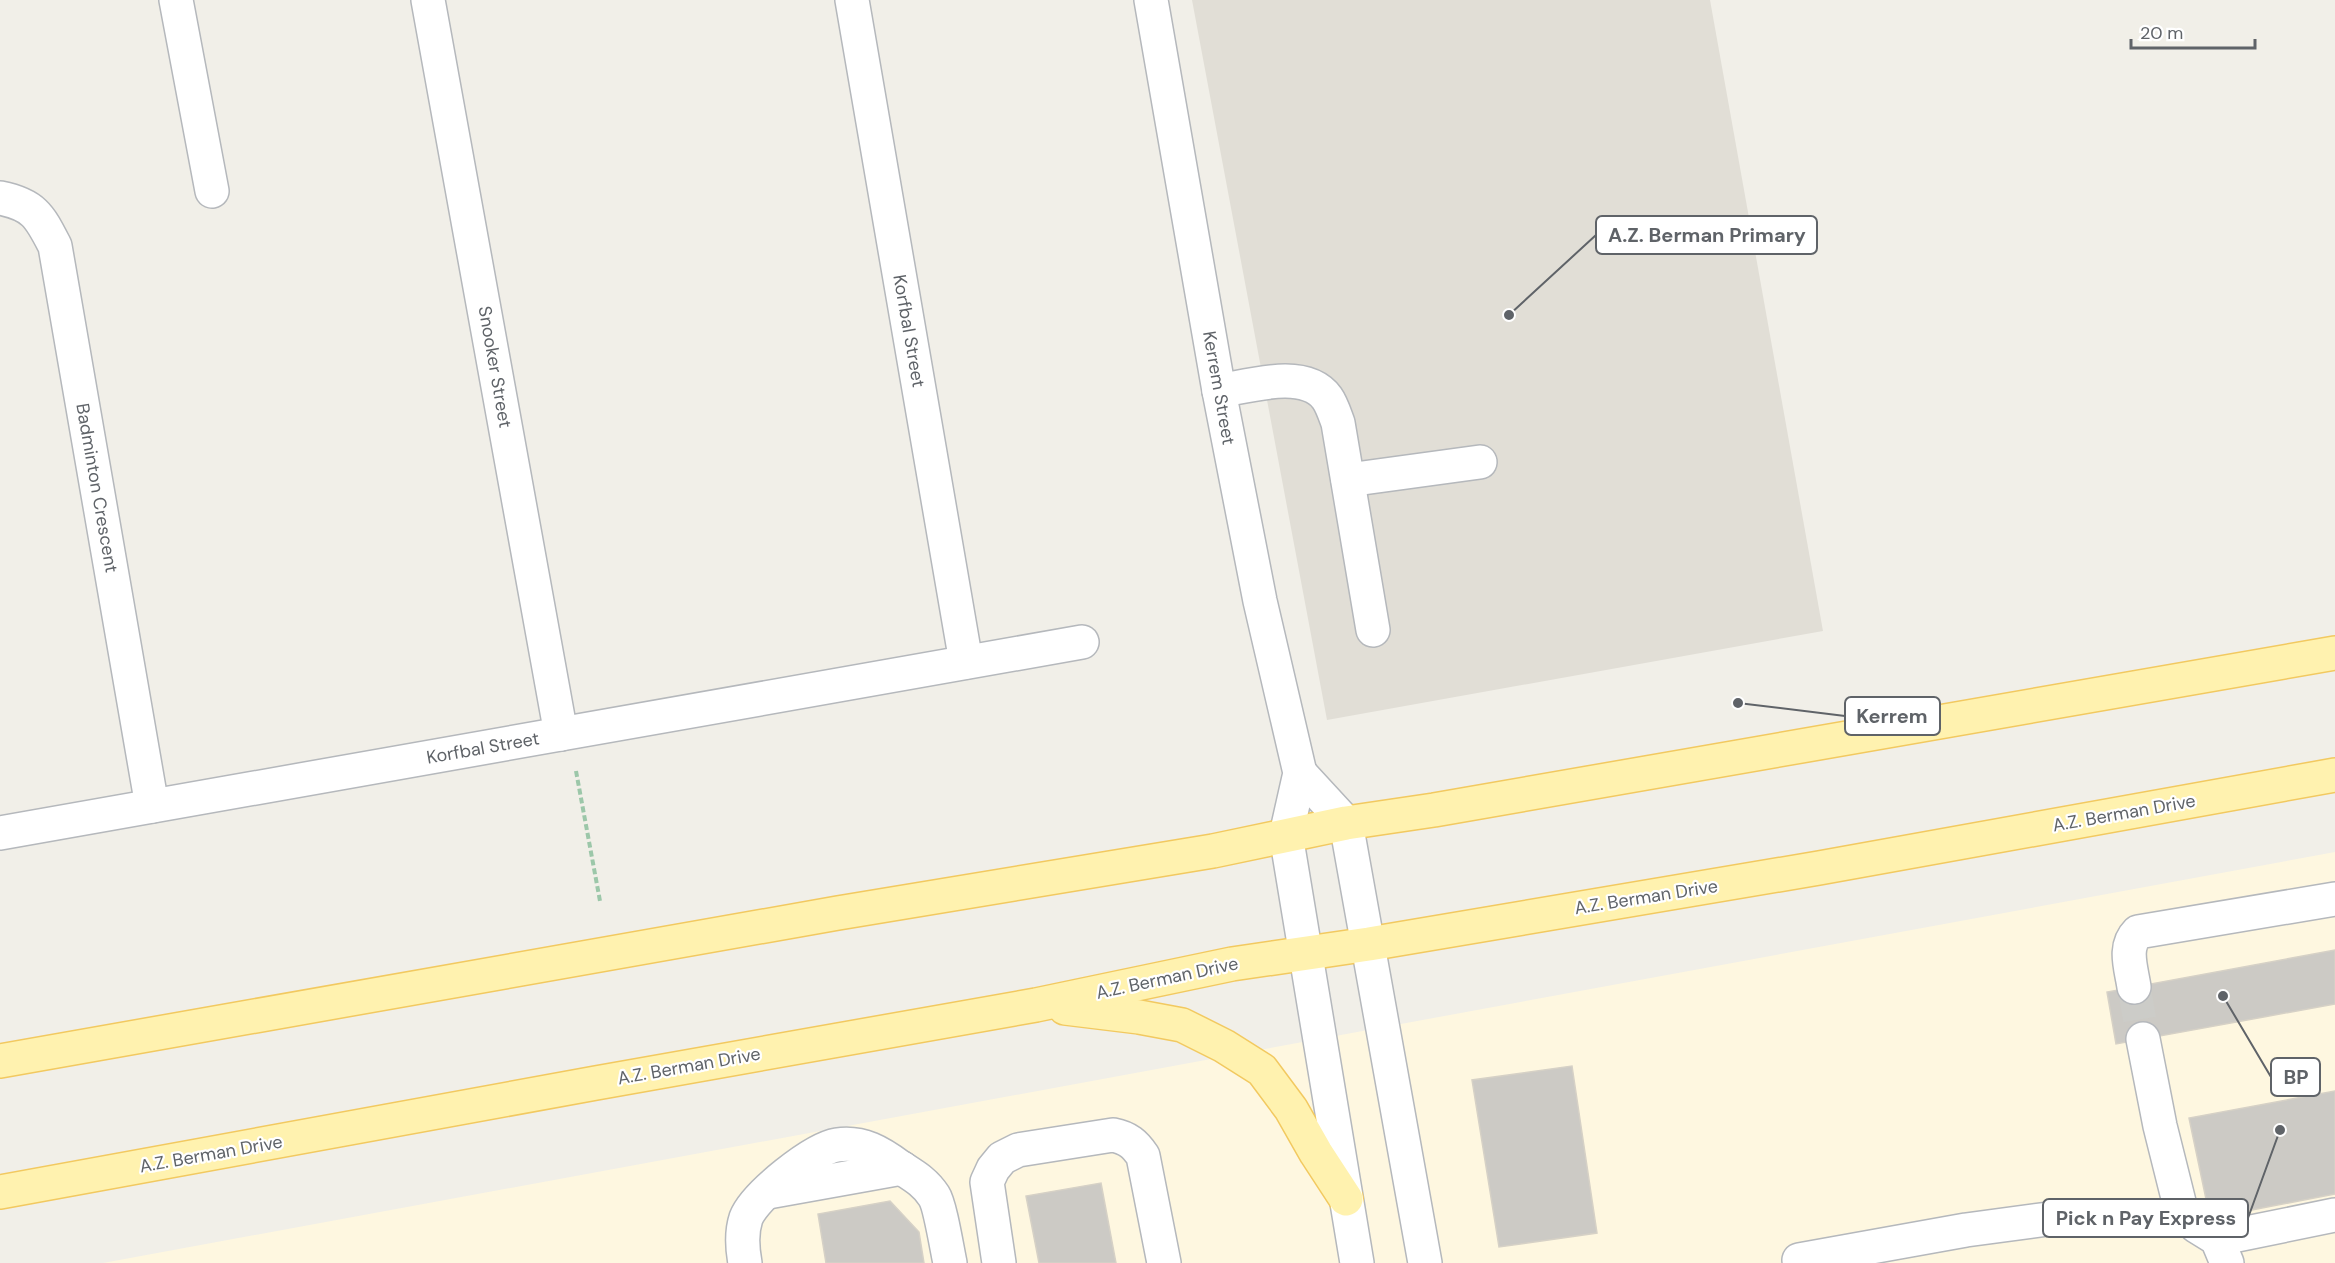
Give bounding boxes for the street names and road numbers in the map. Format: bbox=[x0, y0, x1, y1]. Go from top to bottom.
street label: Korfbal Street bbox=[887, 273, 931, 389]
street label: Snooker Street bbox=[472, 304, 518, 430]
street label: Kerrem Street bbox=[1197, 329, 1241, 447]
street label: Badminton Crescent bbox=[70, 401, 124, 575]
street label: Korfbal Street bbox=[425, 726, 541, 770]
street label: A.Z. Berman Drive bbox=[2051, 789, 2197, 837]
street label: A.Z. Berman Drive bbox=[1573, 874, 1719, 920]
street label: A.Z. Berman Drive bbox=[1094, 951, 1240, 1005]
street label: A.Z. Berman Drive bbox=[616, 1042, 762, 1090]
street label: A.Z. Berman Drive bbox=[138, 1130, 284, 1178]

